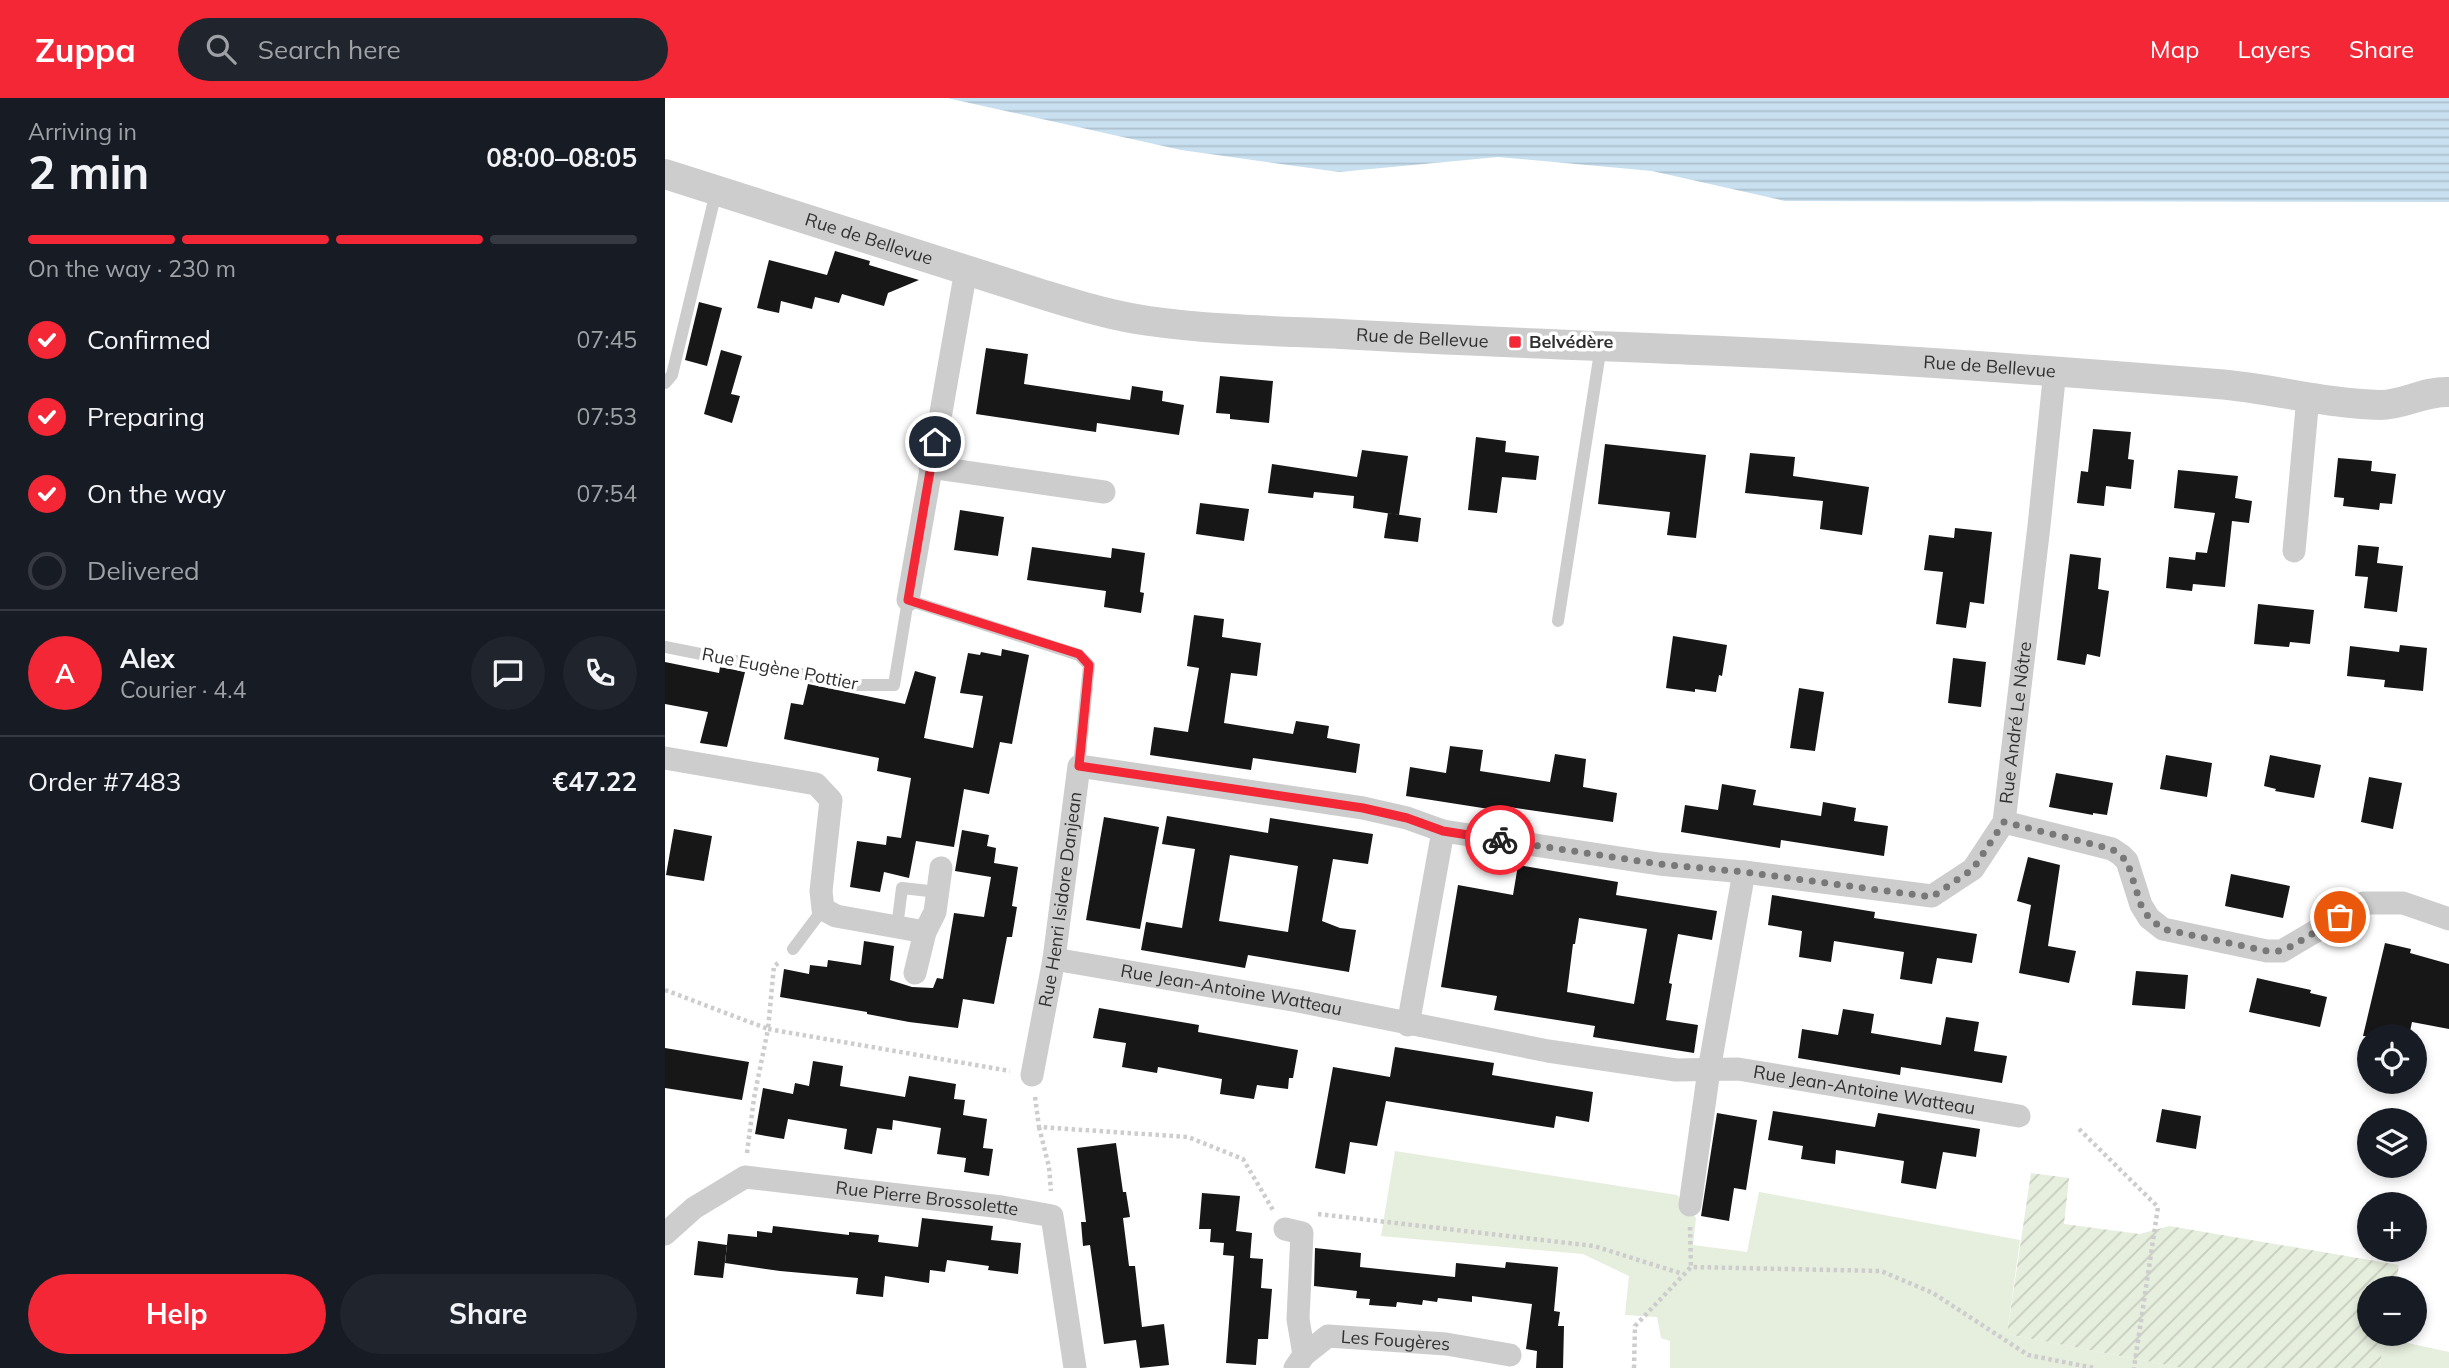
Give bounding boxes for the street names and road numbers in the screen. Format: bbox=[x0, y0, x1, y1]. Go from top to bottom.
street label: Rue de Bellevue bbox=[802, 207, 936, 270]
street label: Rue de Bellevue bbox=[1355, 323, 1489, 352]
street label: Rue de Bellevue bbox=[1923, 350, 2057, 382]
street label: Rue André Le Nôtre bbox=[1994, 640, 2036, 805]
street label: Rue Eugène Pottier bbox=[700, 642, 861, 695]
street label: Rue Henri Isidore Danjean bbox=[1033, 790, 1087, 1009]
street label: Rue Jean-Antoine Watteau bbox=[1119, 959, 1344, 1021]
street label: Rue Jean-Antoine Watteau bbox=[1752, 1060, 1977, 1119]
street label: Rue Pierre Brossolette bbox=[835, 1176, 1020, 1221]
street label: Les Fougères bbox=[1340, 1325, 1451, 1355]

